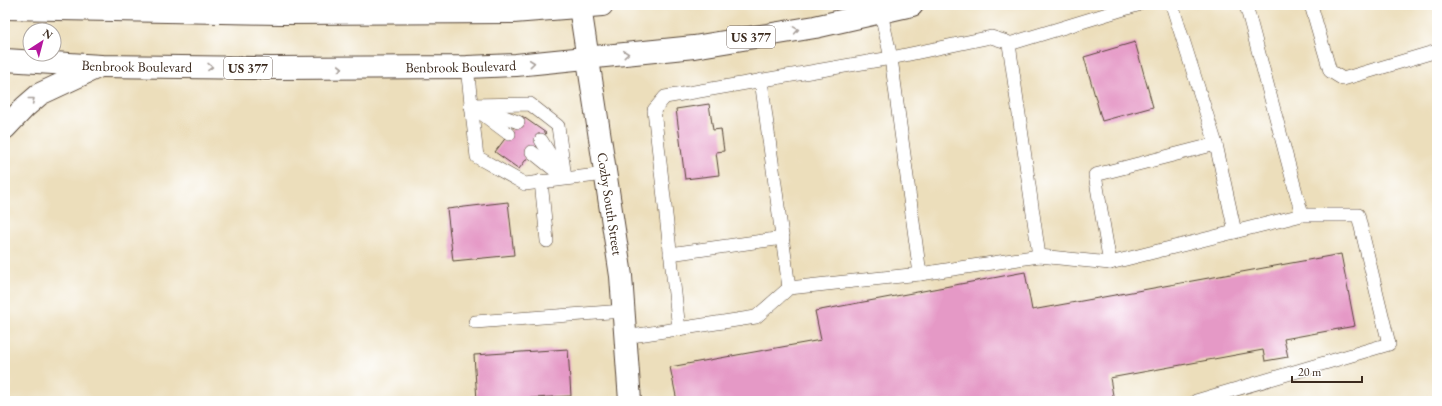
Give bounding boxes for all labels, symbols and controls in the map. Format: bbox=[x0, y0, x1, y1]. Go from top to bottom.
north arrow bbox=[22, 22, 62, 62]
text: N bbox=[40, 26, 56, 42]
road number: US 377 bbox=[727, 26, 775, 48]
one-way arrow bbox=[793, 26, 799, 35]
one-way arrow bbox=[623, 50, 629, 59]
street label: Benbrook Boulevard bbox=[81, 56, 193, 76]
street label: Benbrook Boulevard bbox=[405, 56, 517, 76]
road number: US 377 bbox=[224, 57, 272, 79]
one-way arrow bbox=[529, 59, 535, 68]
one-way arrow bbox=[207, 63, 213, 71]
one-way arrow bbox=[337, 64, 343, 72]
one-way arrow bbox=[28, 98, 35, 105]
street label: Cozby South Street bbox=[593, 151, 627, 257]
scale bar bbox=[1292, 358, 1362, 384]
text: 20 m bbox=[1298, 364, 1322, 380]

